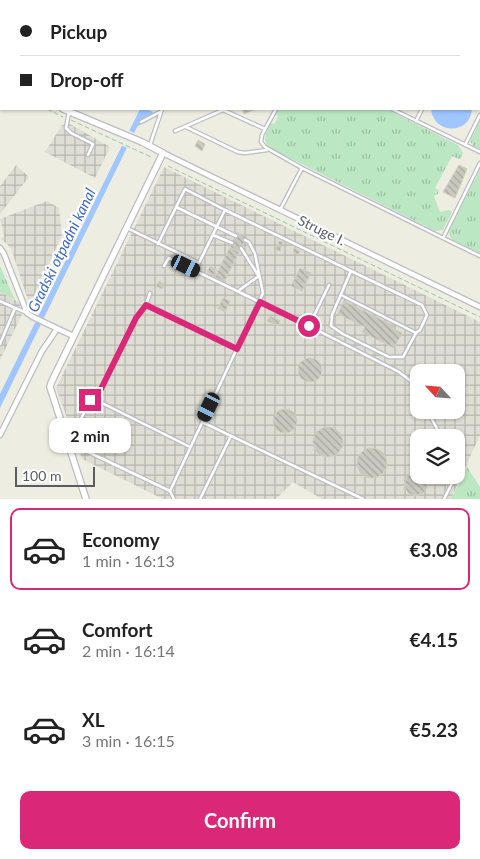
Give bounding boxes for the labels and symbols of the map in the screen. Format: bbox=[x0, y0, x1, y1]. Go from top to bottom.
water label: Gradski otpadni kanal bbox=[23, 185, 99, 315]
street label: Struge I. bbox=[296, 211, 348, 249]
car bbox=[169, 253, 202, 279]
route start bbox=[298, 315, 320, 337]
north arrow bbox=[410, 364, 465, 419]
route end bbox=[79, 389, 101, 411]
car bbox=[195, 390, 222, 424]
callout: 2 min bbox=[49, 418, 131, 452]
scale bar bbox=[15, 464, 95, 487]

